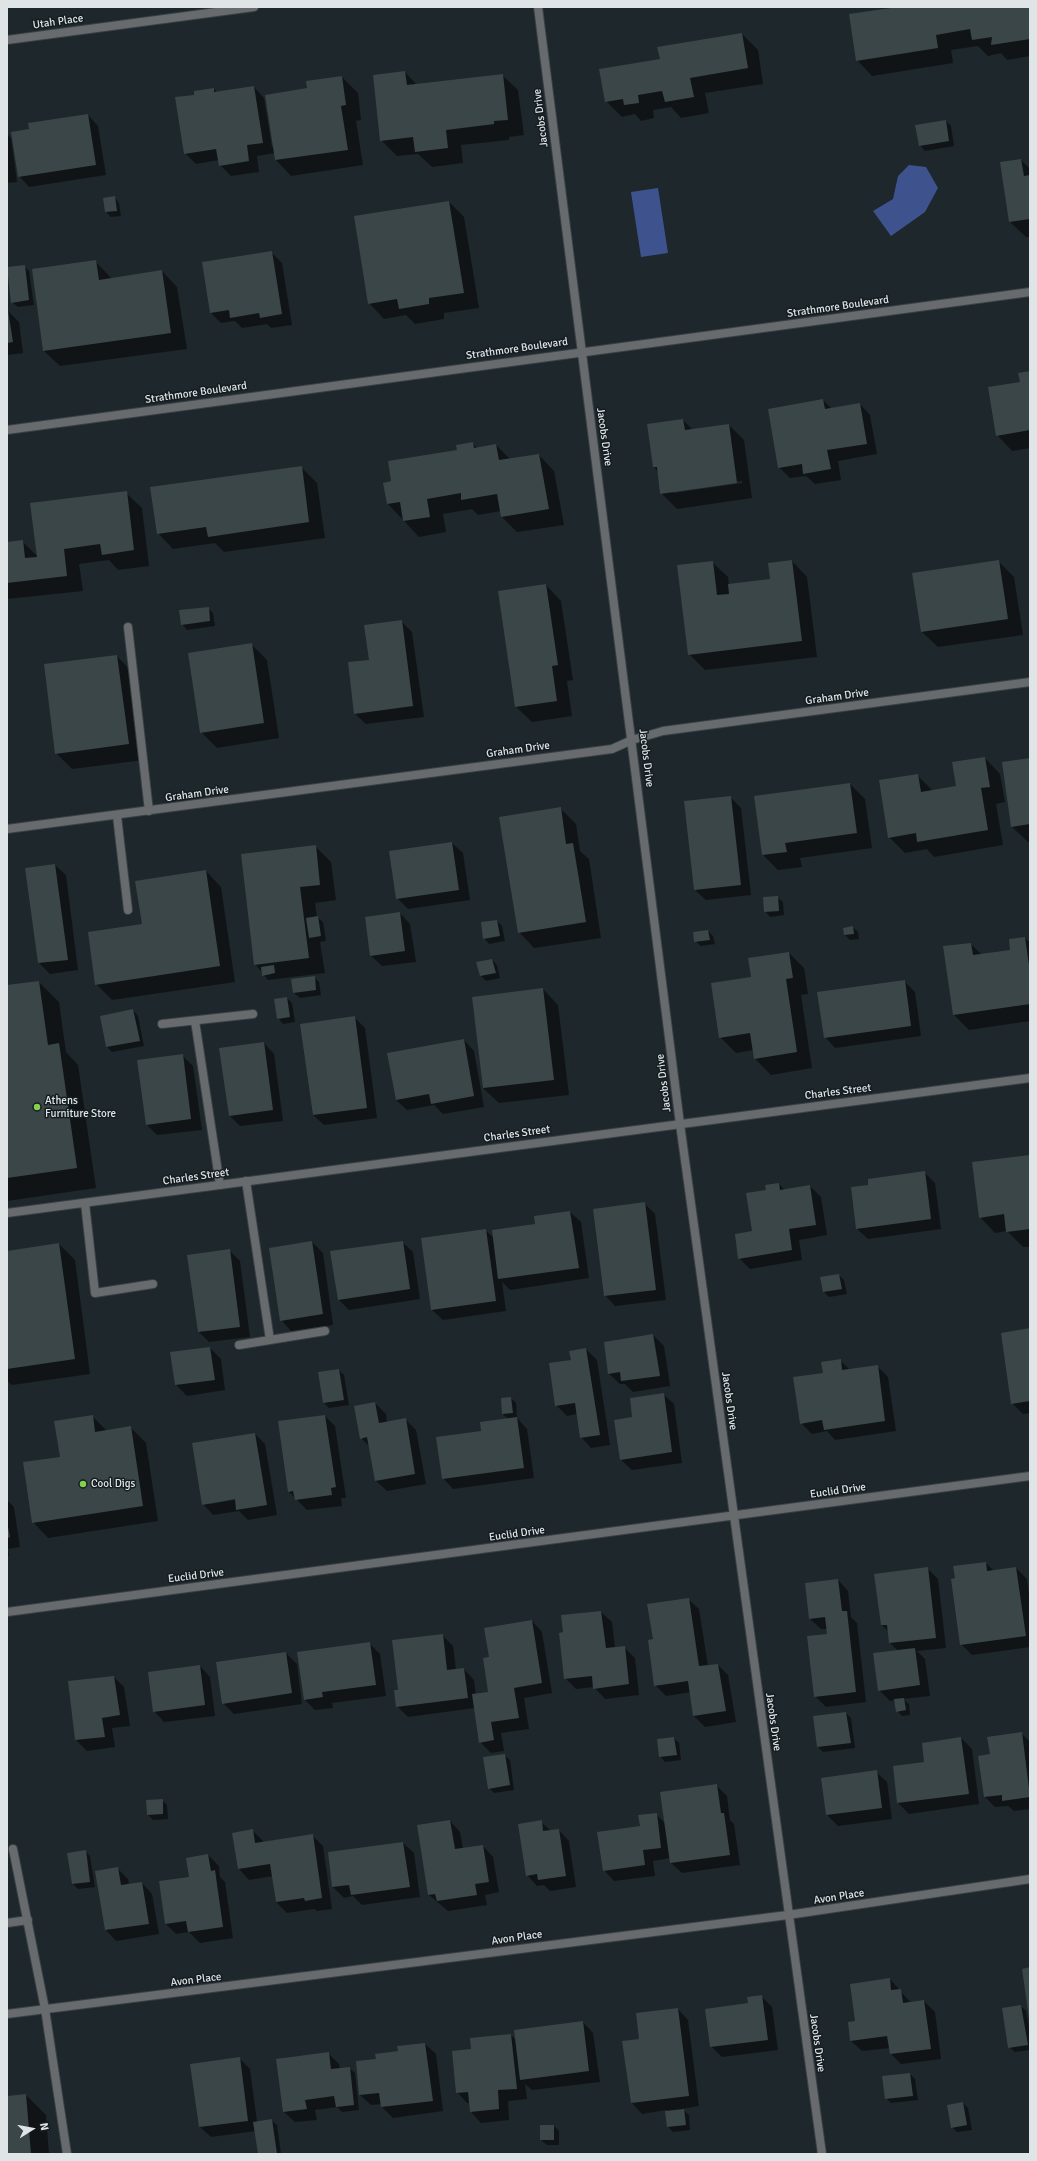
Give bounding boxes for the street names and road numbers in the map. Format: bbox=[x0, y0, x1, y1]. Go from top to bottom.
street label: Utah Place bbox=[32, 12, 84, 32]
street label: Jacobs Drive bbox=[531, 88, 551, 148]
street label: Strathmore Boulevard bbox=[786, 293, 890, 321]
street label: Strathmore Boulevard bbox=[465, 335, 569, 363]
street label: Strathmore Boulevard bbox=[144, 379, 248, 407]
street label: Jacobs Drive bbox=[593, 407, 615, 467]
street label: Graham Drive bbox=[804, 686, 870, 708]
street label: Jacobs Drive bbox=[636, 728, 656, 788]
street label: Graham Drive bbox=[485, 739, 551, 761]
street label: Graham Drive bbox=[164, 783, 230, 805]
street label: Jacobs Drive bbox=[654, 1053, 674, 1113]
street label: Charles Street bbox=[804, 1081, 872, 1103]
street label: Charles Street bbox=[483, 1123, 551, 1145]
street label: Charles Street bbox=[162, 1166, 230, 1188]
street label: Jacobs Drive bbox=[718, 1371, 740, 1431]
street label: Euclid Drive bbox=[809, 1481, 867, 1501]
street label: Euclid Drive bbox=[488, 1524, 546, 1544]
street label: Euclid Drive bbox=[167, 1566, 225, 1586]
street label: Jacobs Drive bbox=[762, 1692, 784, 1752]
street label: Avon Place bbox=[813, 1886, 865, 1908]
street label: Avon Place bbox=[491, 1928, 543, 1948]
street label: Avon Place bbox=[170, 1970, 222, 1990]
street label: Jacobs Drive bbox=[806, 2013, 828, 2073]

